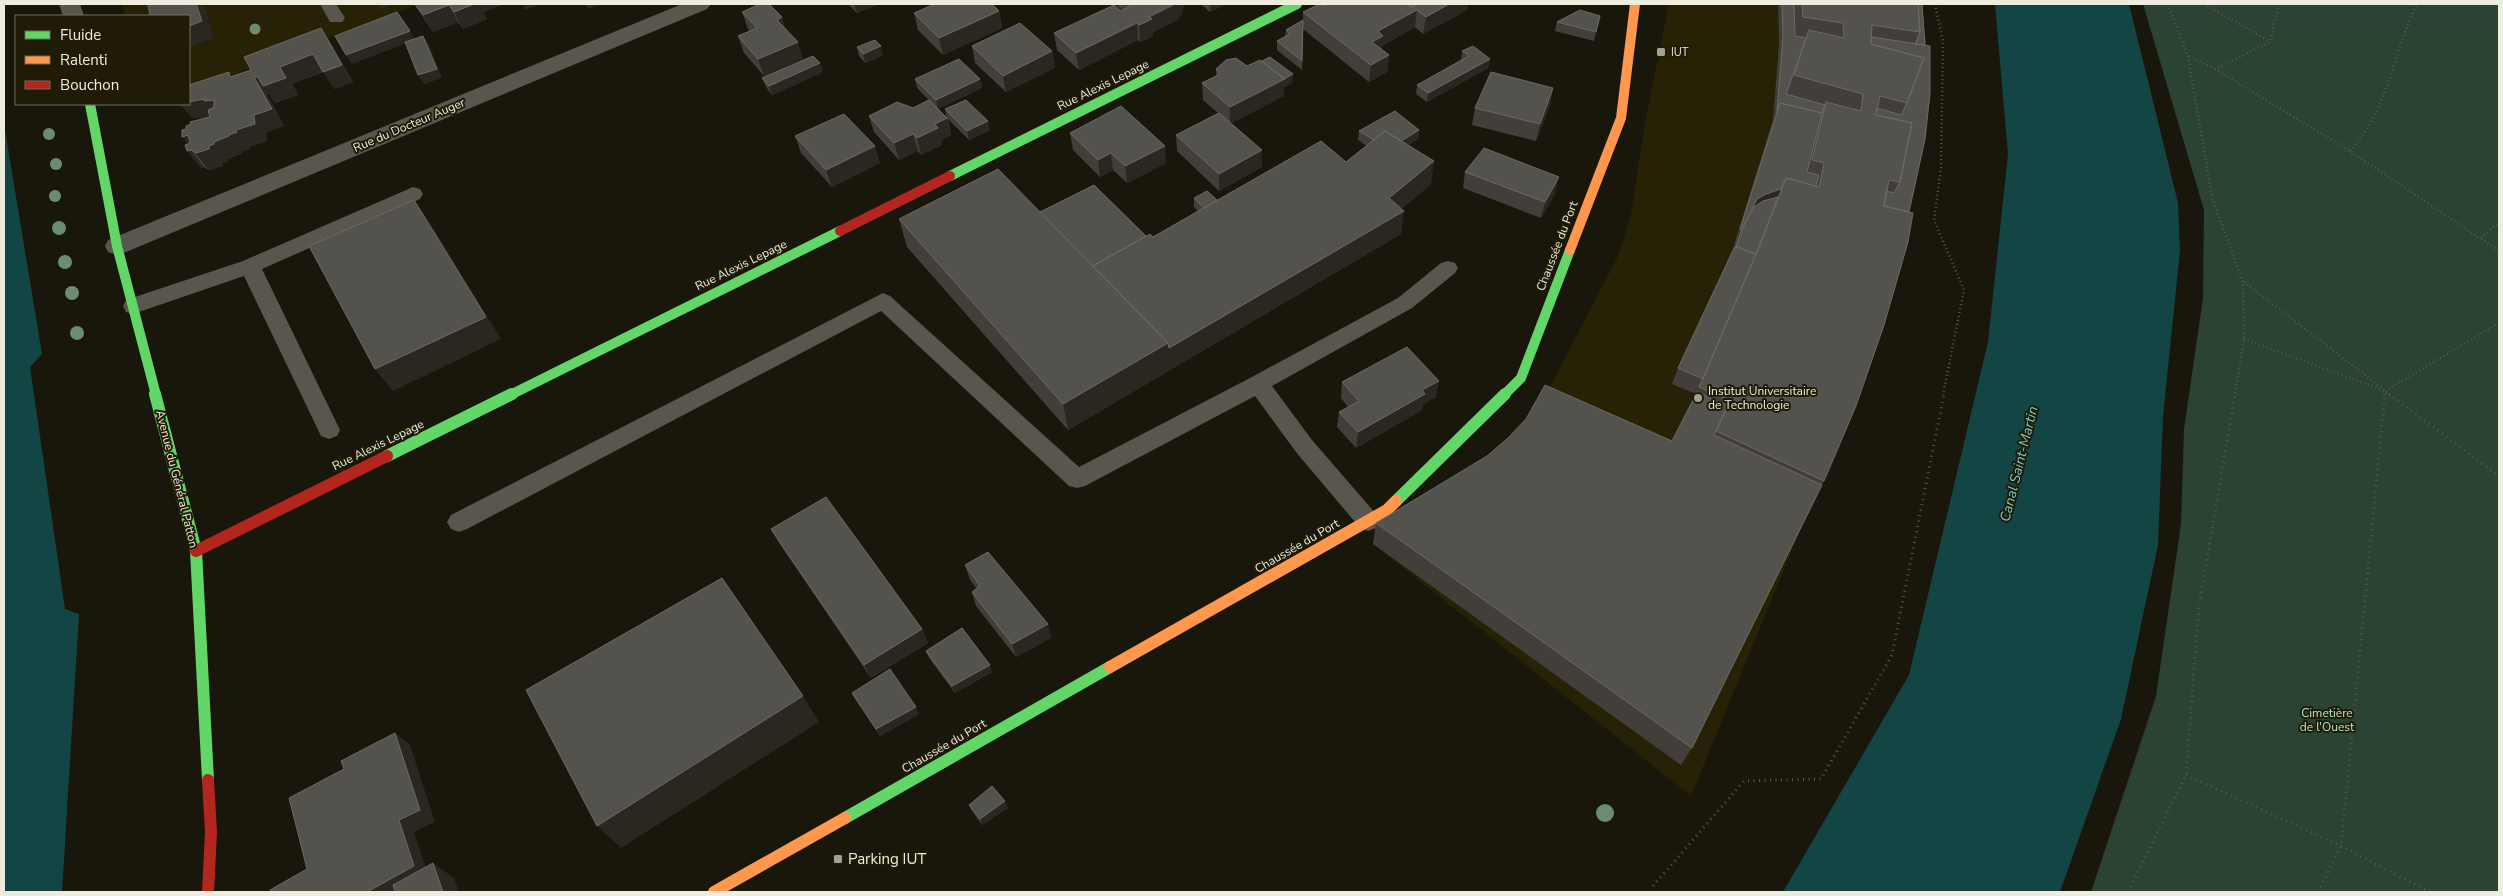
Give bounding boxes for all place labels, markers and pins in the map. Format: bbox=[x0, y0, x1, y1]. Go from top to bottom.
place label: IUT bbox=[1671, 45, 1689, 60]
marker: IUT bbox=[1655, 46, 1667, 58]
place label: Institut Universitaire de Technologie bbox=[1708, 383, 1816, 413]
marker: Institut Universitaire de Technologie bbox=[1692, 392, 1704, 404]
place label: Parking IUT bbox=[848, 849, 926, 869]
marker: Parking IUT bbox=[832, 853, 844, 865]

